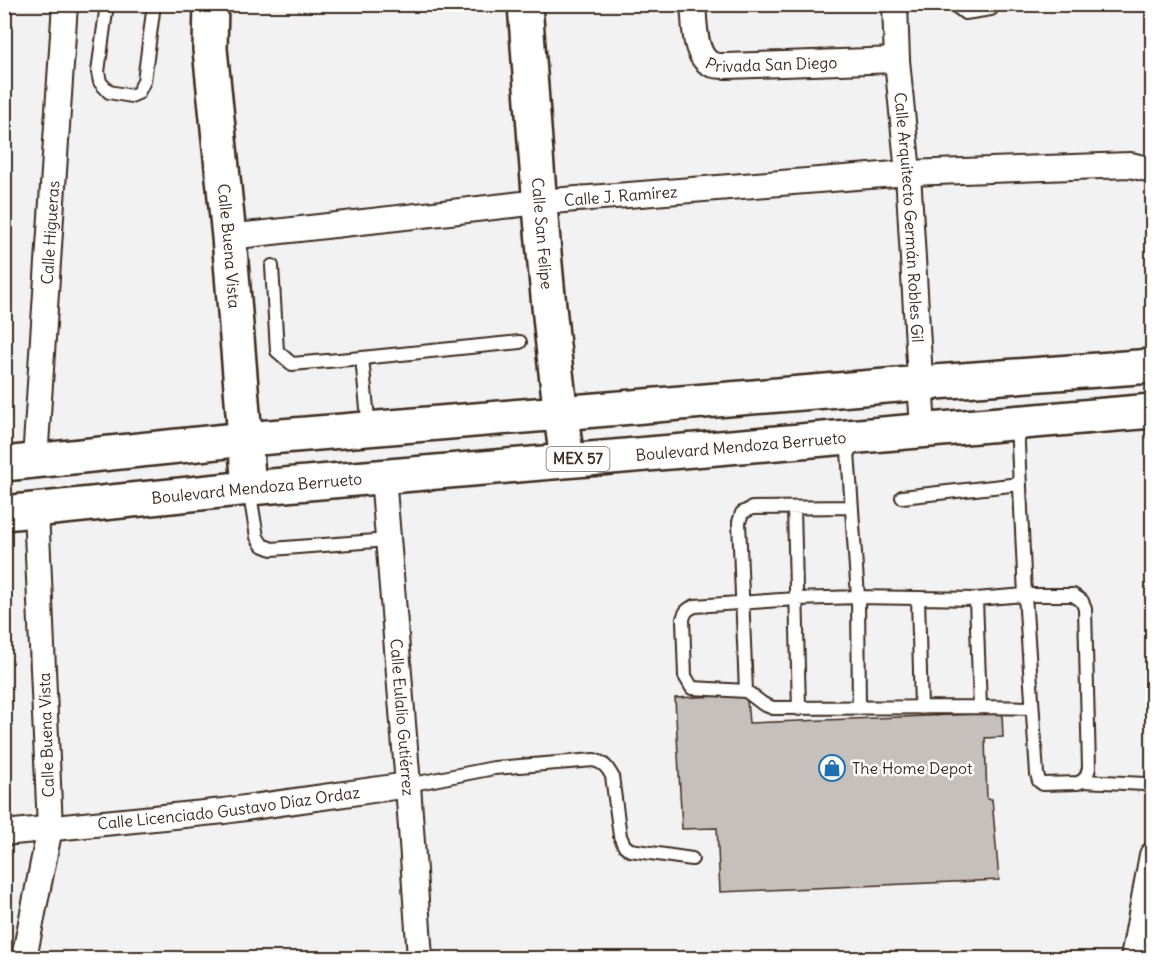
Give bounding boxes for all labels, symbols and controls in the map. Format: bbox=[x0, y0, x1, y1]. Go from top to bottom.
street label: Privada San Diego bbox=[702, 52, 838, 76]
street label: Calle Arquitecto Germán Robles Gil bbox=[890, 91, 928, 343]
street label: Calle San Felipe bbox=[528, 177, 557, 290]
street label: Calle Higueras bbox=[37, 180, 63, 285]
street label: Calle J. Ramírez bbox=[563, 181, 679, 210]
street label: Calle Buena Vista bbox=[214, 183, 245, 309]
street label: Boulevard Mendoza Berrueto bbox=[635, 427, 847, 465]
road number: MEX 57 bbox=[546, 447, 610, 471]
street label: Boulevard Mendoza Berrueto bbox=[150, 468, 363, 508]
street label: Calle Eulalio Gutiérrez bbox=[386, 638, 419, 797]
street label: Calle Buena Vista bbox=[34, 672, 58, 798]
shop icon: The Home Depot bbox=[817, 753, 847, 783]
place label: The Home Depot bbox=[852, 758, 973, 778]
street label: Calle Licenciado Gustavo Díaz Ordaz bbox=[96, 782, 361, 834]

